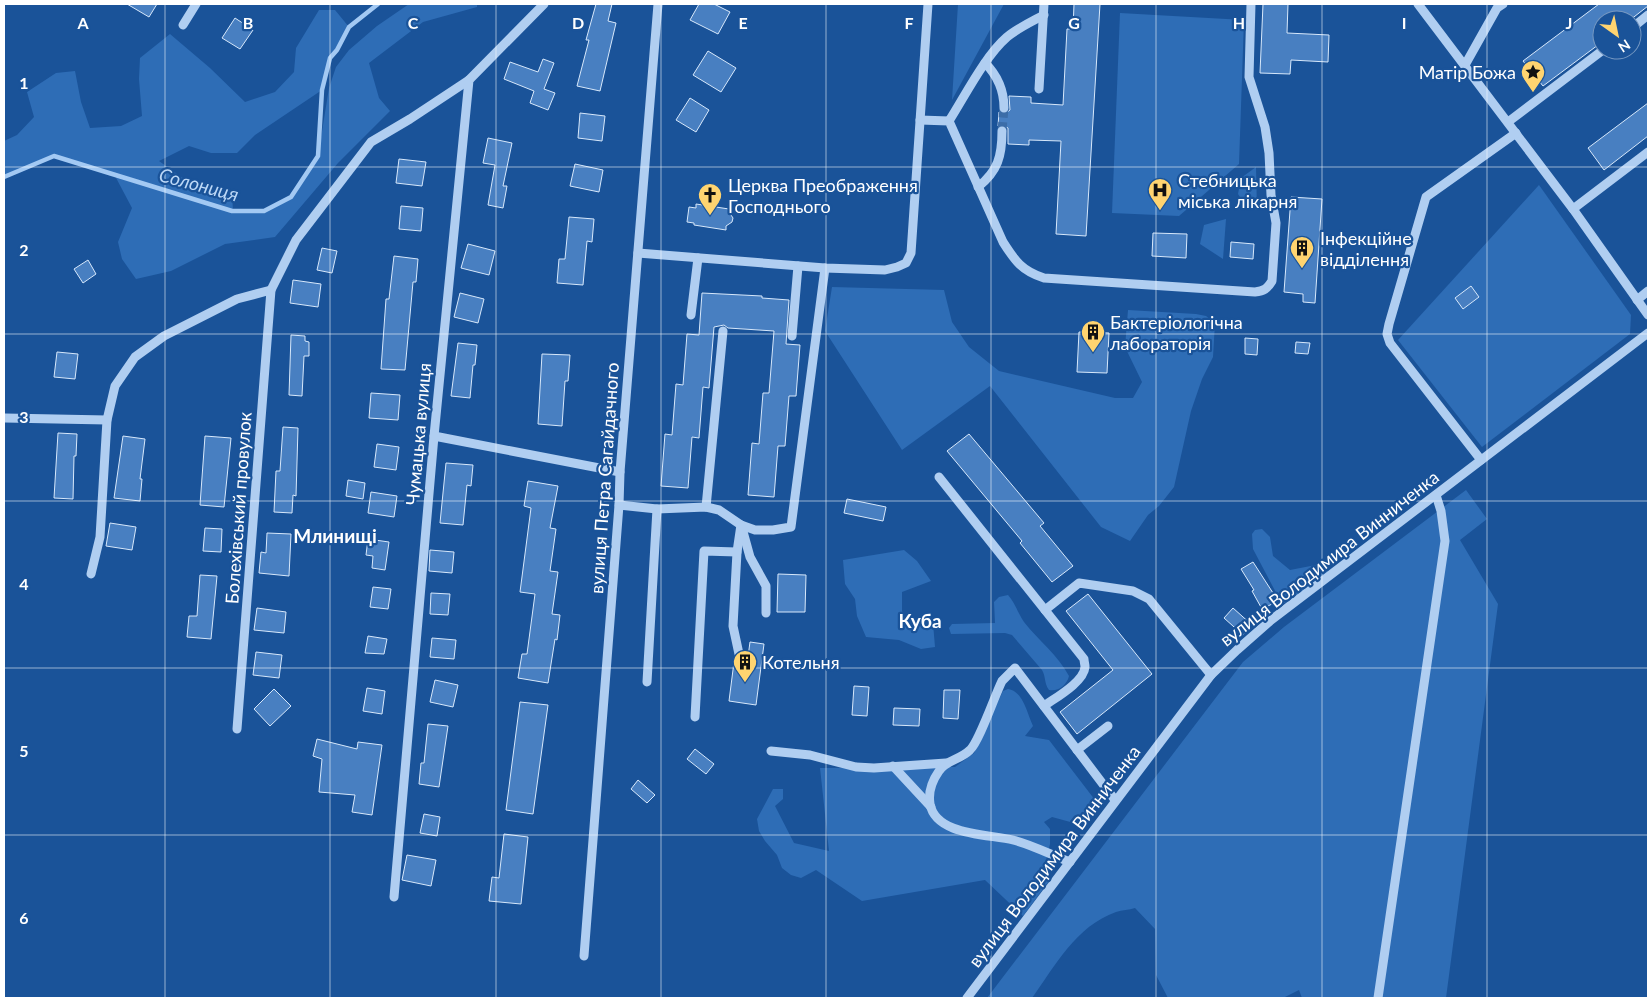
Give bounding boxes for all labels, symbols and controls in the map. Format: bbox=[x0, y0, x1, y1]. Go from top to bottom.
north arrow bbox=[1592, 10, 1642, 60]
text: A bbox=[76, 13, 89, 32]
text: B bbox=[243, 13, 253, 32]
text: C bbox=[408, 13, 419, 32]
text: D bbox=[572, 13, 584, 32]
text: E bbox=[738, 13, 748, 32]
text: F bbox=[904, 13, 914, 32]
text: G bbox=[1068, 13, 1080, 32]
text: H bbox=[1233, 13, 1245, 32]
text: I bbox=[1402, 13, 1406, 32]
text: J bbox=[1566, 13, 1572, 32]
text: N bbox=[1615, 36, 1634, 56]
place icon: Матір Божа bbox=[1520, 59, 1546, 93]
place label: Матір Божа bbox=[1419, 61, 1516, 83]
text: 1 bbox=[19, 73, 29, 92]
water label: Солониця bbox=[157, 162, 241, 206]
place label: Стебницька міська лікарня bbox=[1178, 169, 1297, 212]
place label: Церква Преображення Господнього bbox=[728, 174, 918, 217]
hospital icon: Стебницька міська лікарня bbox=[1147, 177, 1173, 211]
church icon: Церква Преображення Господнього bbox=[697, 182, 723, 216]
place label: Інфекційне відділення bbox=[1320, 227, 1412, 270]
building icon: Інфекційне відділення bbox=[1289, 235, 1315, 269]
text: 2 bbox=[19, 240, 29, 259]
place label: Бактеріологічна лабораторія bbox=[1110, 311, 1243, 354]
building icon: Бактеріологічна лабораторія bbox=[1080, 319, 1106, 353]
street label: Чумацька вулиця bbox=[401, 362, 435, 506]
street label: вулиця Петра Сагайдачного bbox=[585, 362, 623, 594]
text: 3 bbox=[19, 407, 29, 426]
street label: Болехівський провулок bbox=[220, 410, 256, 605]
street label: вулиця Володимира Винниченка bbox=[1215, 466, 1443, 650]
district label: Млинищі bbox=[293, 524, 377, 547]
text: 4 bbox=[19, 574, 29, 593]
district label: Куба bbox=[898, 609, 942, 632]
building icon: Котельня bbox=[732, 649, 758, 683]
place label: Котельня bbox=[762, 651, 840, 673]
text: 5 bbox=[19, 741, 29, 760]
street label: вулиця Володимира Винниченка bbox=[963, 741, 1145, 971]
text: 6 bbox=[19, 908, 29, 927]

